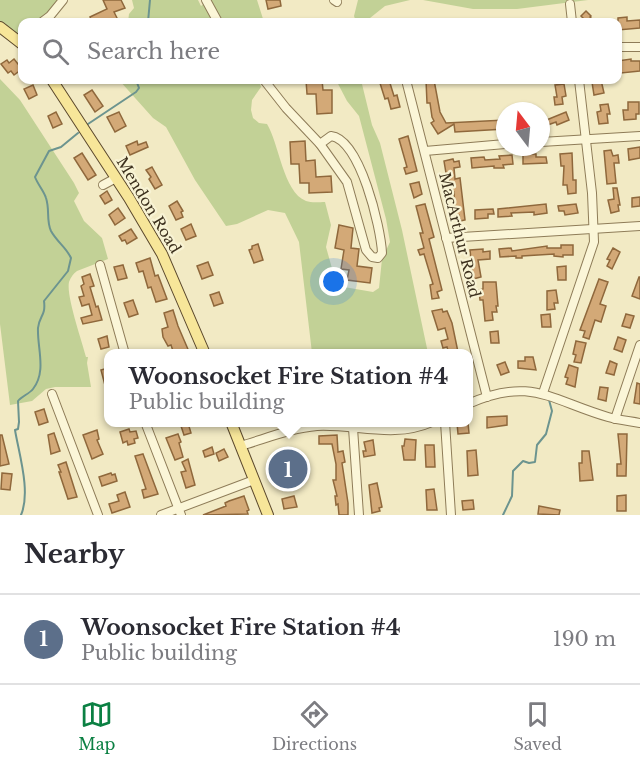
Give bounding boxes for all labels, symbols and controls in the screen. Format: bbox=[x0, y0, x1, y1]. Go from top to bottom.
search box bbox=[18, 18, 622, 84]
icon: search bbox=[39, 35, 72, 68]
text: Search here bbox=[87, 38, 220, 65]
north arrow bbox=[496, 102, 550, 156]
street label: Mendon Road bbox=[113, 153, 185, 257]
street label: MacArthur Road bbox=[435, 170, 485, 300]
your location bbox=[319, 267, 348, 296]
popup bbox=[104, 349, 473, 427]
text: Woonsocket Fire Station #4 bbox=[129, 363, 448, 390]
text: Public building bbox=[129, 390, 285, 414]
pin: 1 bbox=[268, 446, 308, 492]
text: Nearby bbox=[24, 538, 125, 570]
text: Woonsocket Fire Station #4 bbox=[81, 614, 401, 641]
text: 1 bbox=[39, 627, 48, 651]
text: 190 m bbox=[553, 627, 616, 651]
text: Public building bbox=[81, 641, 237, 665]
tab: Map bbox=[78, 698, 115, 754]
tab: Directions bbox=[272, 698, 357, 754]
tab: Saved bbox=[513, 698, 562, 754]

